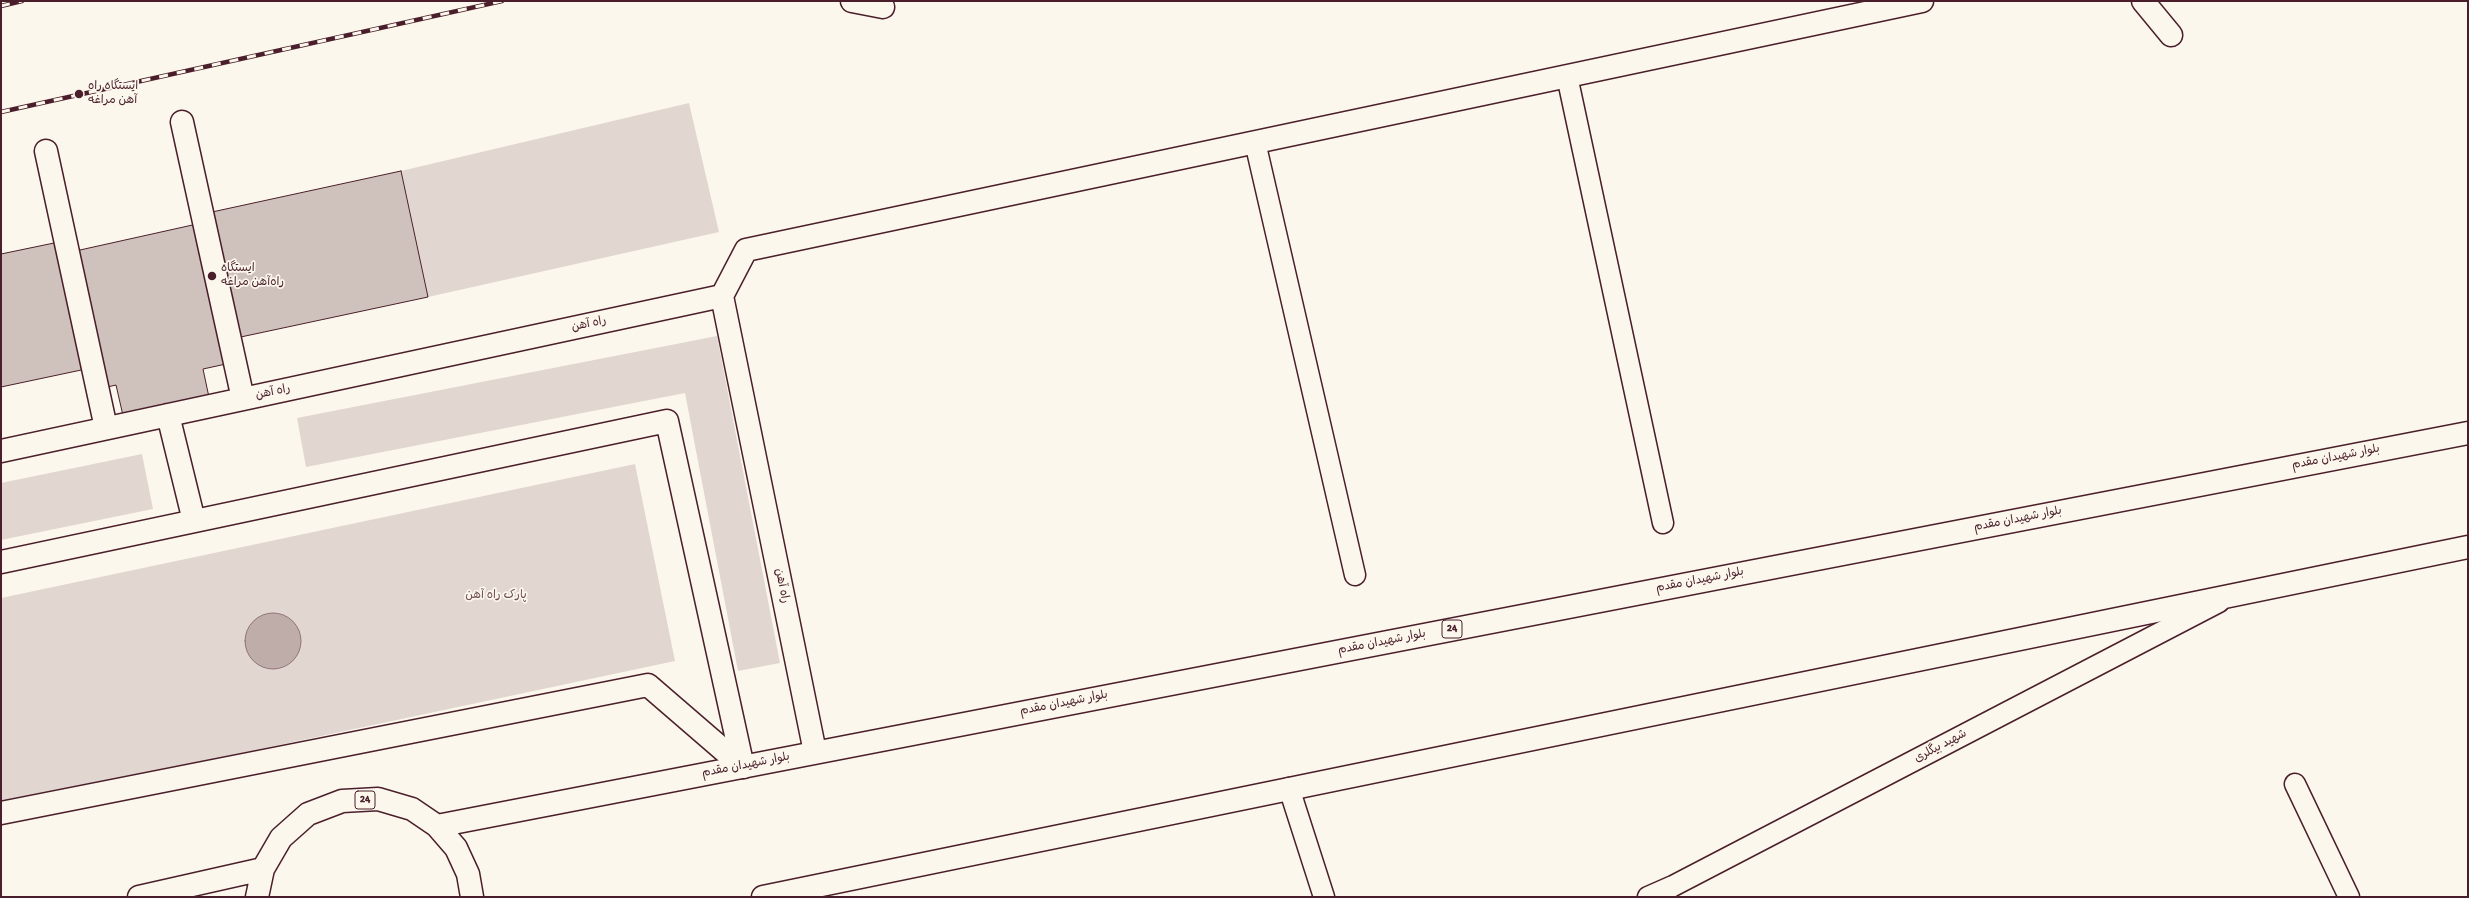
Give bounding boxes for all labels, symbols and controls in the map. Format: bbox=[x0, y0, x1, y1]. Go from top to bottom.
place label: ایستگاه راه آهن مراغه bbox=[88, 80, 138, 108]
marker: ایستگاه راه آهن مراغه bbox=[73, 88, 85, 100]
place label: ایستگاه راه‌آهن مراغه bbox=[221, 262, 284, 290]
marker: ایستگاه راه‌آهن مراغه bbox=[206, 270, 218, 282]
street label: راه آهن bbox=[570, 314, 608, 336]
street label: راه آهن bbox=[254, 382, 292, 404]
street label: بلوار شهیدان مقدم bbox=[2291, 442, 2381, 474]
street label: بلوار شهیدان مقدم bbox=[1973, 504, 2063, 536]
street label: بلوار شهیدان مقدم bbox=[1655, 565, 1745, 597]
street label: راه آهن bbox=[771, 567, 791, 605]
park label: پارک راه آهن bbox=[465, 589, 527, 603]
road number: 24 bbox=[1442, 620, 1462, 638]
street label: بلوار شهیدان مقدم bbox=[1337, 627, 1427, 659]
street label: بلوار شهیدان مقدم bbox=[1019, 688, 1109, 720]
street label: شهید بیگلری bbox=[1912, 727, 1970, 767]
street label: بلوار شهیدان مقدم bbox=[701, 750, 791, 782]
road number: 24 bbox=[355, 791, 375, 809]

